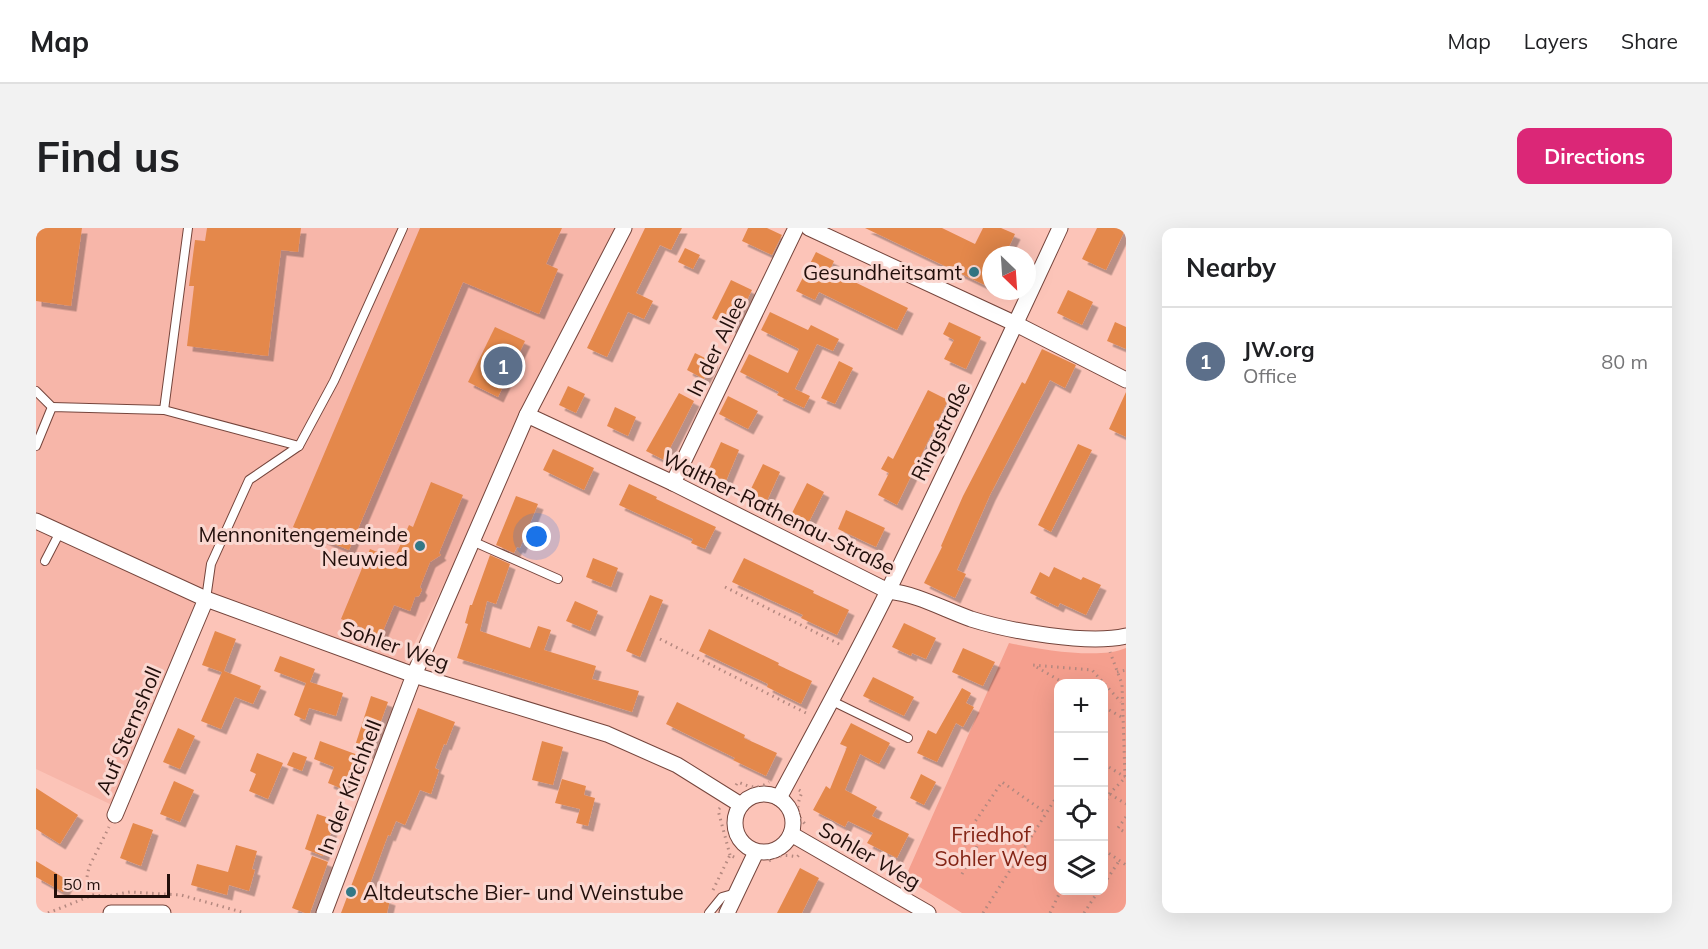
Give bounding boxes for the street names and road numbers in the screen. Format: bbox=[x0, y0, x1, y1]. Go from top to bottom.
street label: In der Allee bbox=[681, 291, 751, 401]
street label: Ringstraße bbox=[905, 377, 975, 485]
street label: Walther-Rathenau-Straße bbox=[658, 444, 900, 580]
street label: Sohler Weg bbox=[337, 614, 453, 676]
street label: Auf Sternsholl bbox=[89, 662, 167, 798]
street label: In der Kirchhell bbox=[311, 716, 387, 858]
street label: Sohler Weg bbox=[815, 815, 925, 895]

